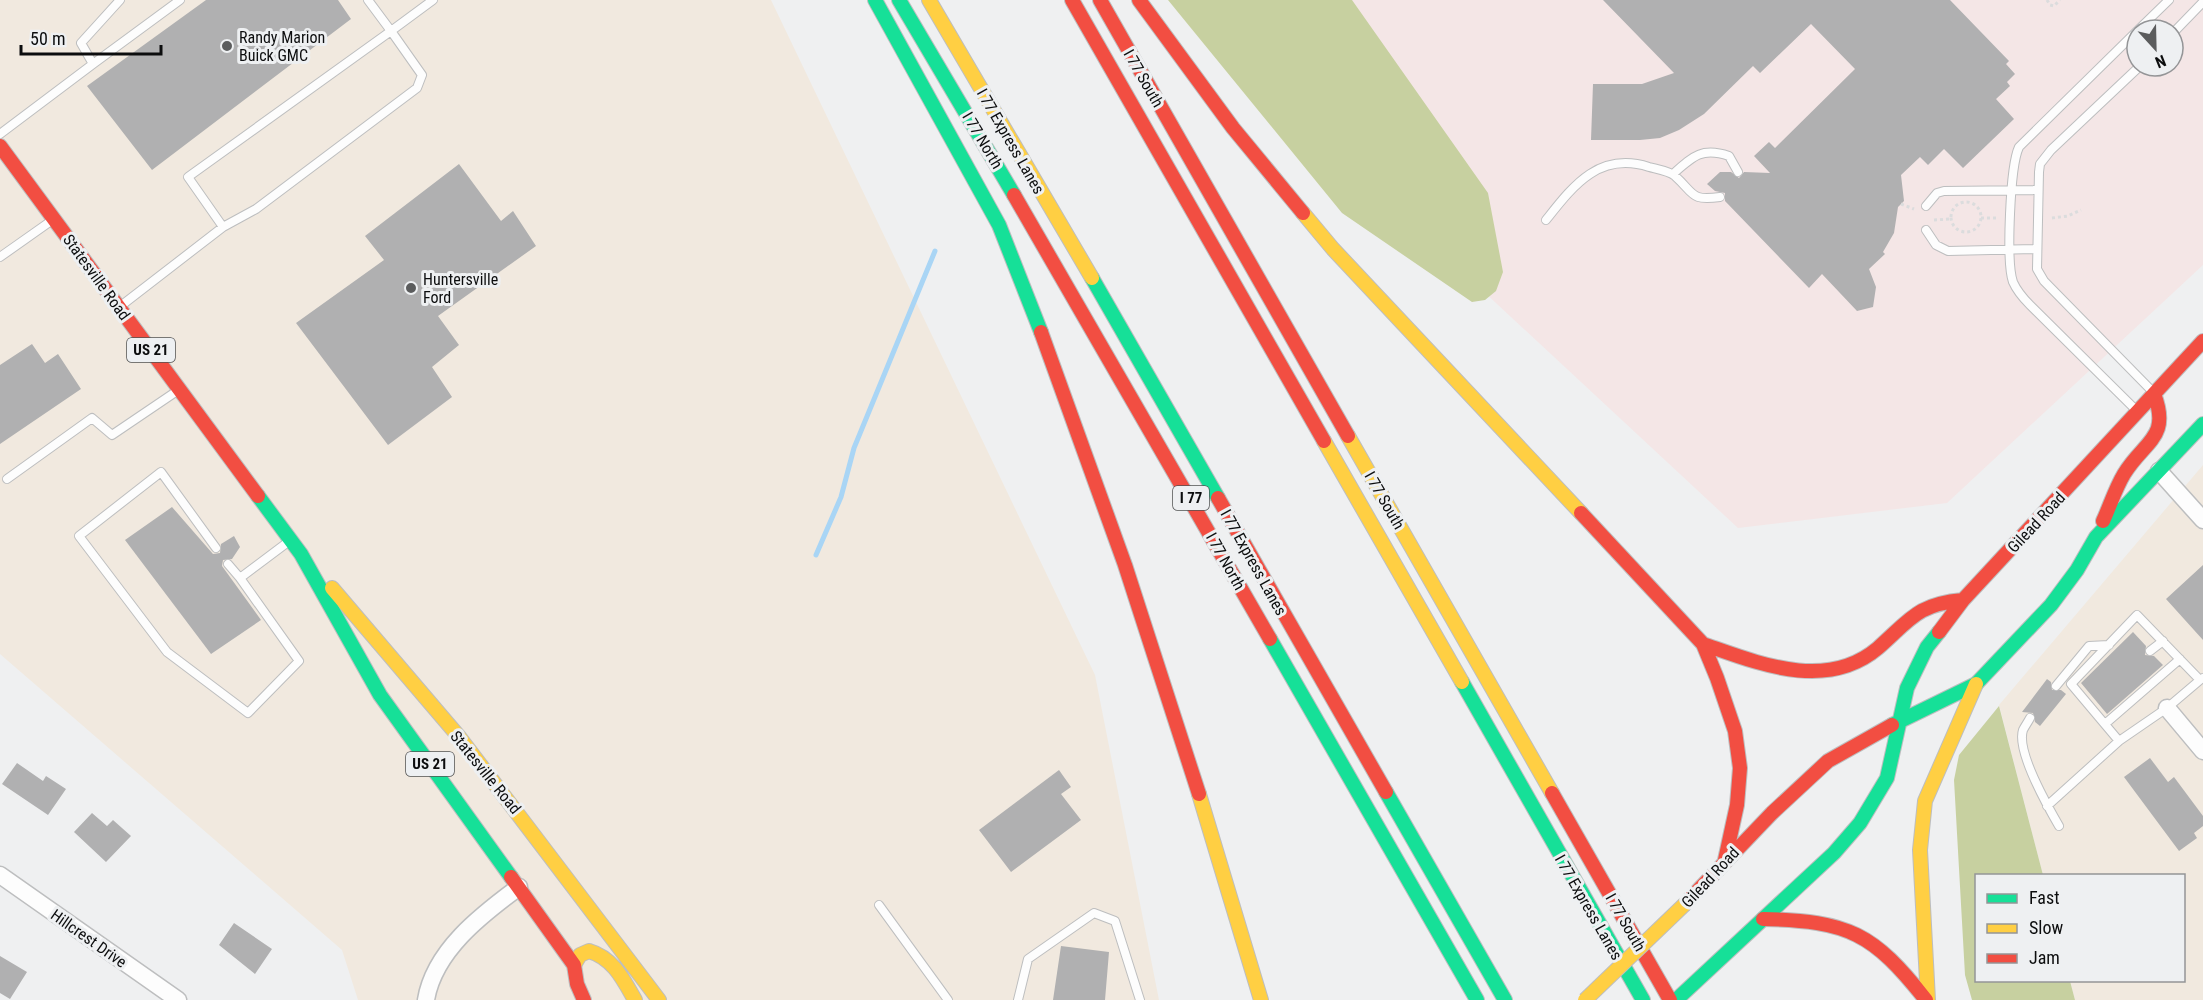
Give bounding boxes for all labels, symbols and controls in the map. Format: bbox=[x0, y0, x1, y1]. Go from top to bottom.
scale bar bbox=[21, 18, 160, 56]
north arrow bbox=[2125, 18, 2185, 78]
text: 50 m bbox=[30, 28, 65, 49]
place label: Randy Marion Buick GMC bbox=[239, 28, 325, 65]
marker: Randy Marion Buick GMC bbox=[220, 39, 234, 53]
street label: I 77 South bbox=[1119, 46, 1168, 111]
text: N bbox=[2152, 51, 2169, 72]
street label: I 77 Express Lanes bbox=[973, 85, 1048, 197]
street label: I 77 North bbox=[958, 108, 1007, 172]
street label: Statesville Road bbox=[59, 231, 134, 324]
place label: Huntersville Ford bbox=[423, 270, 498, 307]
marker: Huntersville Ford bbox=[404, 281, 418, 295]
road number: US 21 bbox=[127, 338, 175, 362]
street label: I 77 South bbox=[1360, 468, 1409, 533]
road number: I 77 bbox=[1173, 486, 1209, 510]
street label: Gilead Road bbox=[2004, 488, 2069, 557]
street label: I 77 Express Lanes bbox=[1217, 506, 1291, 619]
street label: I 77 North bbox=[1202, 529, 1249, 593]
street label: Statesville Road bbox=[446, 727, 525, 818]
road number: US 21 bbox=[406, 752, 454, 776]
street label: Gilead Road bbox=[1678, 843, 1743, 912]
street label: I 77 Express Lanes bbox=[1551, 851, 1626, 963]
legend bbox=[1975, 874, 2185, 982]
text: Fast bbox=[2029, 887, 2060, 908]
street label: I 77 South bbox=[1601, 890, 1650, 955]
street label: Hillcrest Drive bbox=[47, 905, 130, 971]
text: Slow bbox=[2029, 917, 2064, 938]
text: Jam bbox=[2029, 947, 2060, 968]

